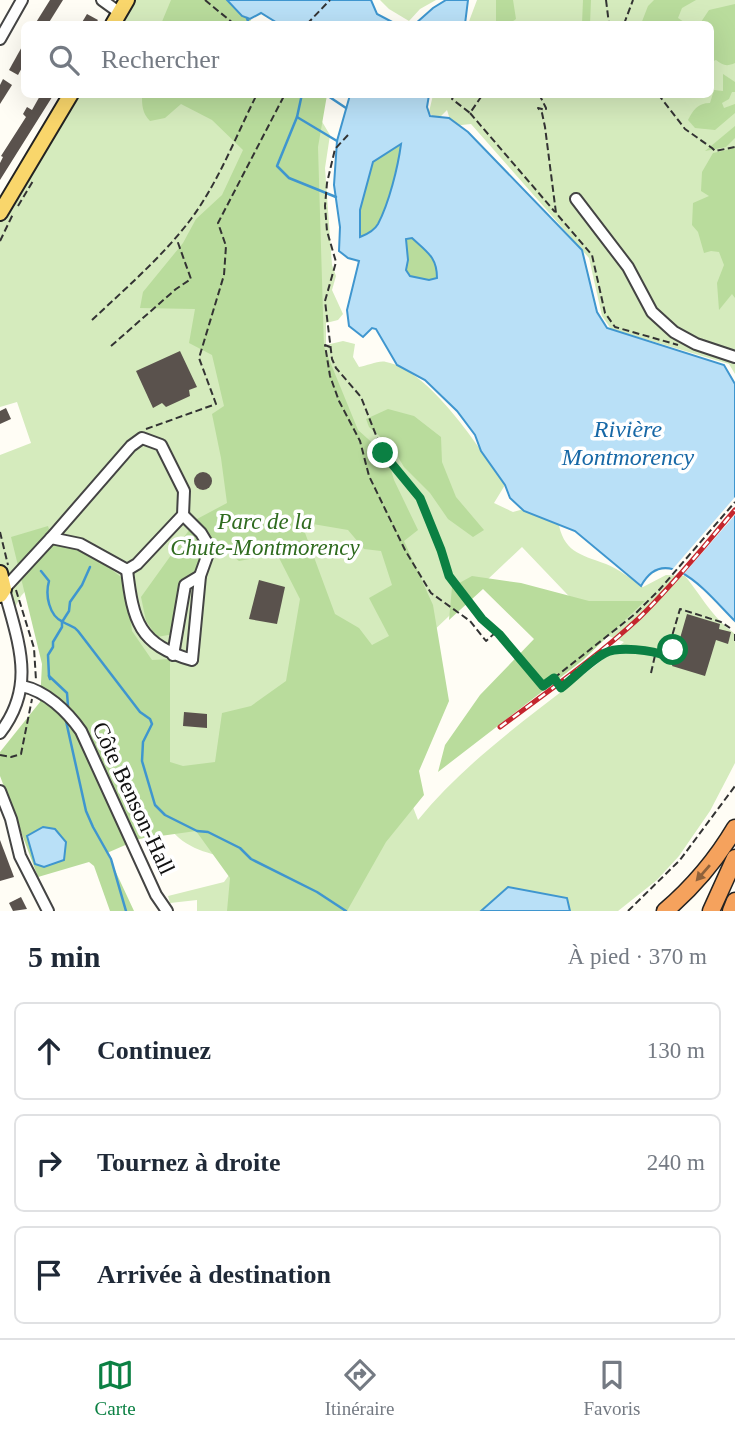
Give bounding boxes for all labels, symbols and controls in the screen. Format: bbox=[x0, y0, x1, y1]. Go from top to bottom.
search box bbox=[21, 21, 714, 98]
icon: search bbox=[45, 41, 83, 79]
text: Rechercher bbox=[101, 45, 219, 74]
water label: Rivière Montmorency bbox=[561, 416, 695, 470]
route end bbox=[367, 437, 398, 468]
park label: Parc de la Chute-Montmorency bbox=[170, 509, 361, 560]
route start bbox=[657, 634, 688, 665]
street label: Côte Benson-Hall bbox=[87, 718, 180, 878]
one-way arrow bbox=[696, 864, 711, 881]
text: 5 min bbox=[28, 940, 101, 973]
text: À pied · 370 m bbox=[568, 944, 707, 969]
icon: ahead bbox=[30, 1032, 68, 1070]
text: Continuez bbox=[97, 1036, 211, 1065]
text: 130 m bbox=[647, 1038, 705, 1063]
icon: right bbox=[30, 1144, 68, 1182]
text: Tournez à droite bbox=[97, 1148, 280, 1177]
text: 240 m bbox=[647, 1150, 705, 1175]
icon: arrive bbox=[30, 1256, 68, 1294]
text: Arrivée à destination bbox=[97, 1260, 331, 1289]
tab: Carte bbox=[95, 1356, 136, 1420]
tab: Itinéraire bbox=[325, 1356, 394, 1420]
tab: Favoris bbox=[583, 1356, 640, 1420]

